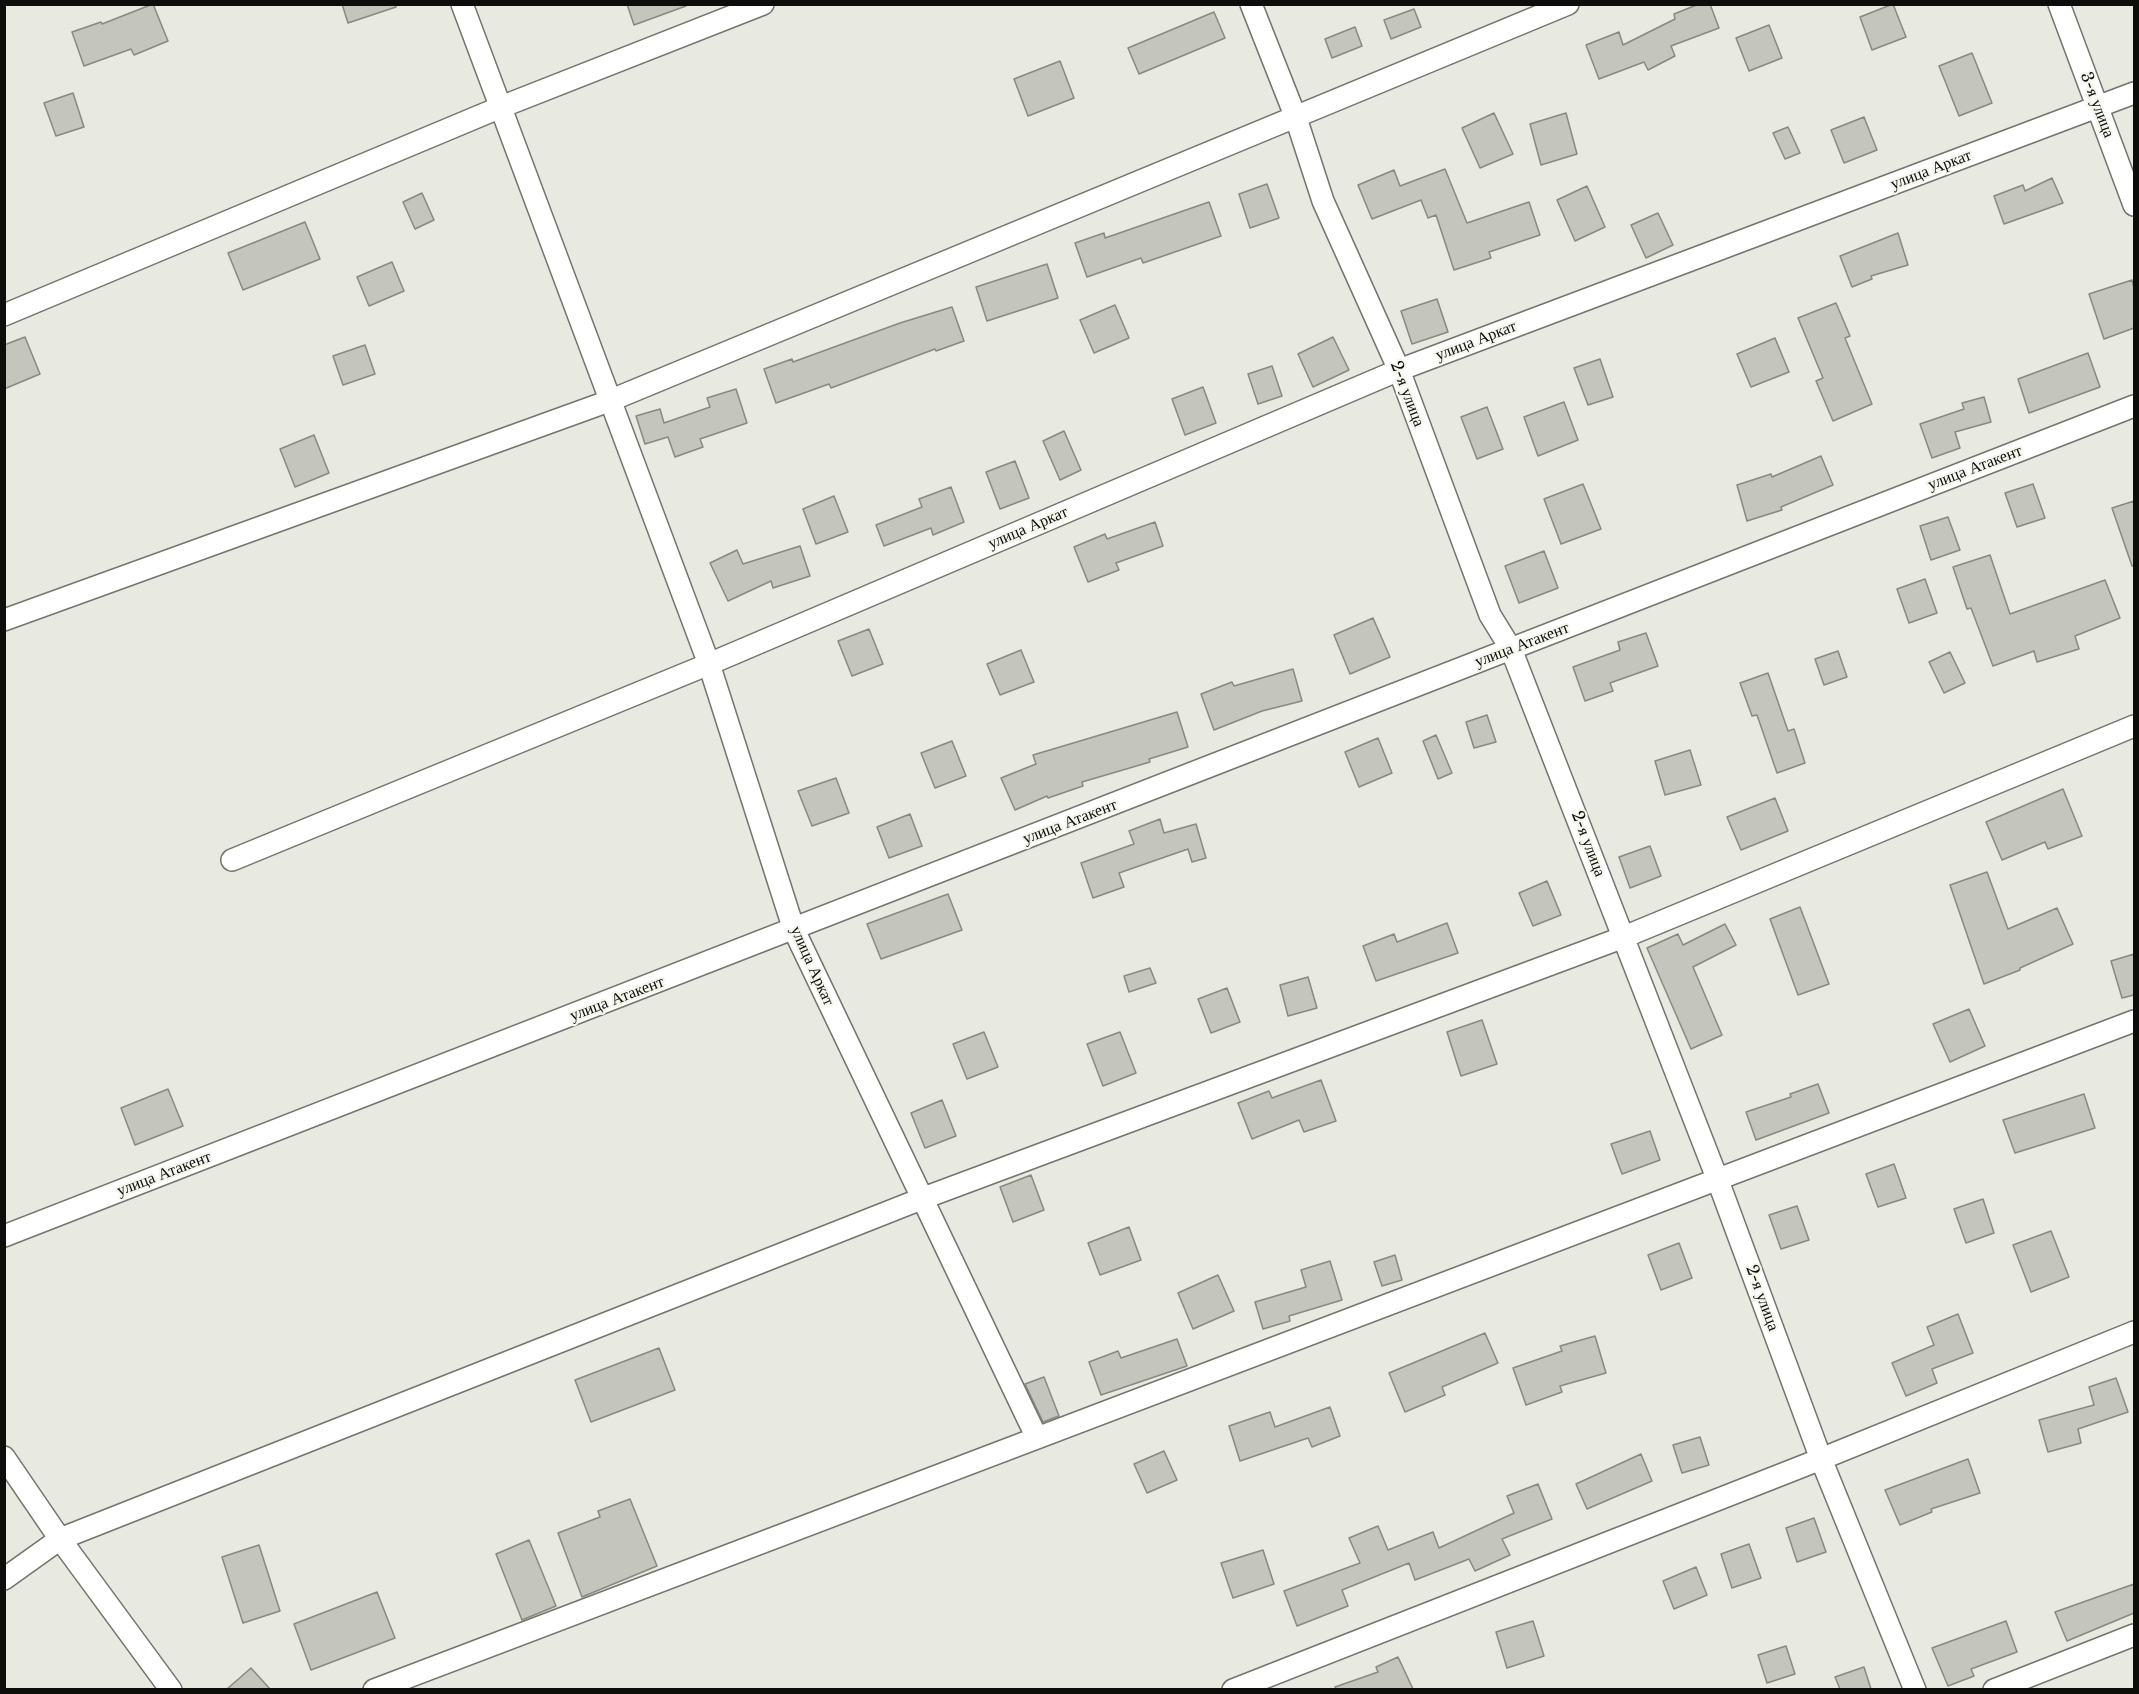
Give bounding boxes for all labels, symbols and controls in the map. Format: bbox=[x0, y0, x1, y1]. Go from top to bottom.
street label: 3-я улица bbox=[2076, 69, 2118, 141]
street label: улица Аркат bbox=[1888, 146, 1974, 194]
street label: улица Аркат bbox=[1433, 317, 1519, 365]
street label: 2-я улица bbox=[1386, 358, 1428, 430]
street label: улица Атакент bbox=[1925, 441, 2025, 495]
street label: улица Аркат bbox=[985, 503, 1071, 553]
street label: улица Атакент bbox=[1472, 618, 1572, 672]
street label: улица Атакент bbox=[1020, 795, 1120, 849]
street label: 2-я улица bbox=[1567, 808, 1609, 880]
street label: улица Аркат bbox=[786, 923, 838, 1009]
street label: улица Атакент bbox=[567, 972, 667, 1026]
street label: улица Атакент bbox=[114, 1147, 214, 1201]
street label: 2-я улица bbox=[1741, 1262, 1783, 1334]

